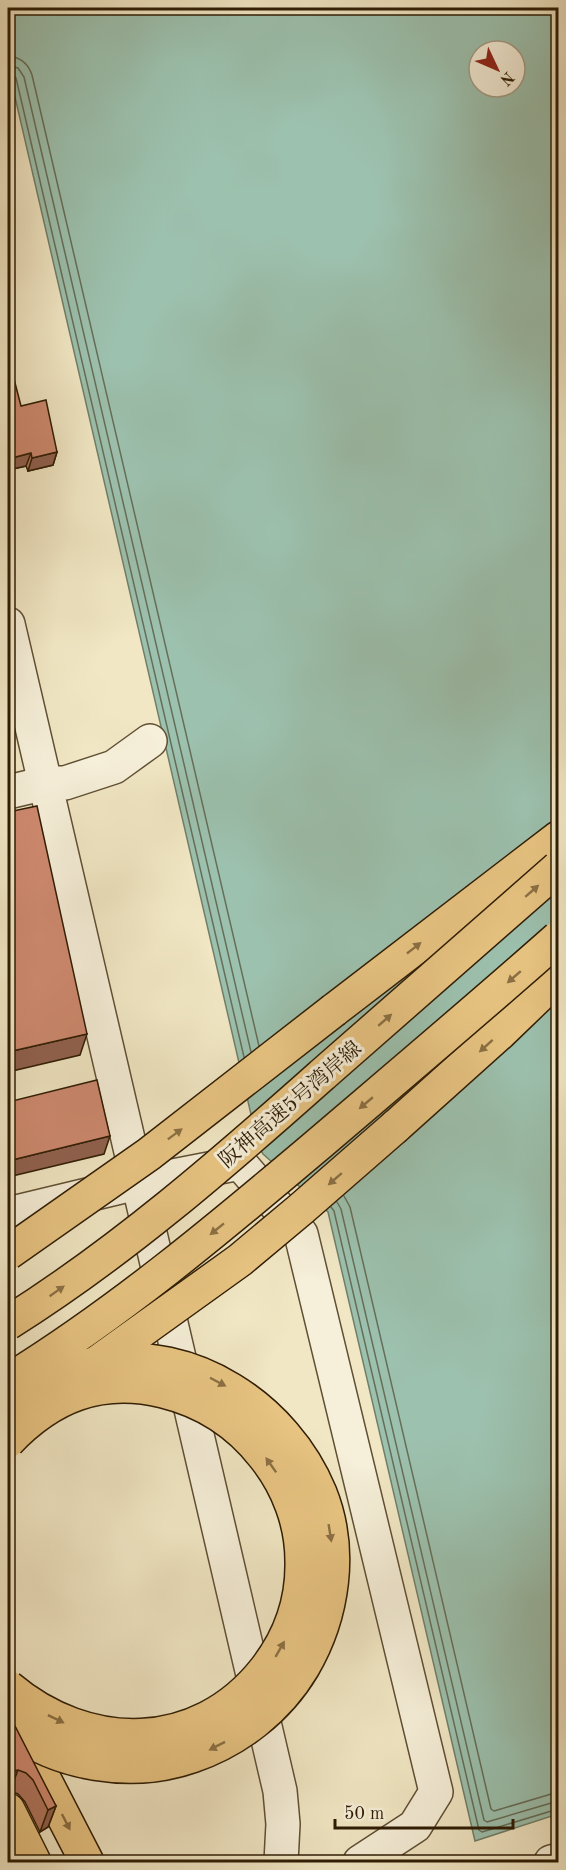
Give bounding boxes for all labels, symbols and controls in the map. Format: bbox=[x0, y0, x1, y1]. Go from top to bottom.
north arrow bbox=[467, 39, 527, 99]
text: N bbox=[496, 68, 516, 89]
one-way arrow bbox=[524, 884, 539, 898]
one-way arrow bbox=[405, 942, 421, 954]
one-way arrow bbox=[507, 970, 522, 984]
one-way arrow bbox=[377, 1014, 392, 1027]
street label: 阪神高速5号湾岸線 bbox=[215, 1037, 366, 1172]
one-way arrow bbox=[478, 1039, 493, 1053]
one-way arrow bbox=[358, 1097, 374, 1110]
one-way arrow bbox=[167, 1128, 183, 1141]
one-way arrow bbox=[328, 1172, 343, 1186]
one-way arrow bbox=[209, 1223, 225, 1236]
one-way arrow bbox=[48, 1285, 64, 1297]
one-way arrow bbox=[210, 1377, 227, 1387]
one-way arrow bbox=[265, 1458, 277, 1474]
one-way arrow bbox=[325, 1524, 334, 1543]
one-way arrow bbox=[274, 1641, 285, 1657]
one-way arrow bbox=[48, 1714, 65, 1723]
one-way arrow bbox=[208, 1741, 225, 1751]
scale bar bbox=[335, 1792, 514, 1830]
text: 50 m bbox=[344, 1805, 384, 1823]
one-way arrow bbox=[61, 1814, 71, 1831]

